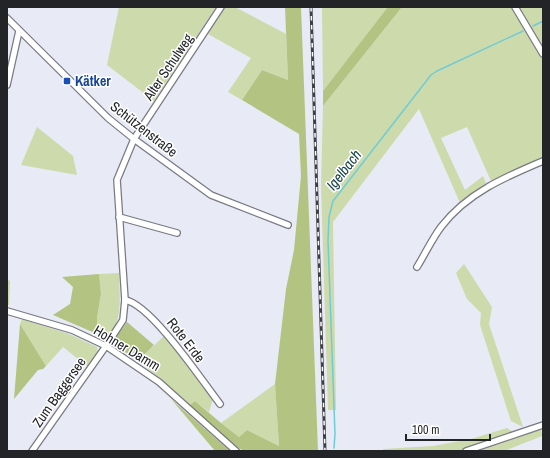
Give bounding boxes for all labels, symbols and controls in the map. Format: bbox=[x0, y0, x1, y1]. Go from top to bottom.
street label: Alter Schulweg bbox=[139, 30, 197, 105]
place label: Kätker bbox=[75, 72, 111, 90]
marker: Kätker bbox=[62, 76, 72, 86]
street label: Schützenstraße bbox=[107, 97, 181, 161]
water label: Igelbach bbox=[321, 145, 366, 194]
street label: Rote Erde bbox=[163, 314, 209, 366]
street label: Hohner Damm bbox=[90, 321, 164, 375]
street label: Zum Baggersee bbox=[28, 353, 90, 431]
scale bar bbox=[406, 416, 490, 442]
text: 100 m bbox=[412, 422, 439, 438]

